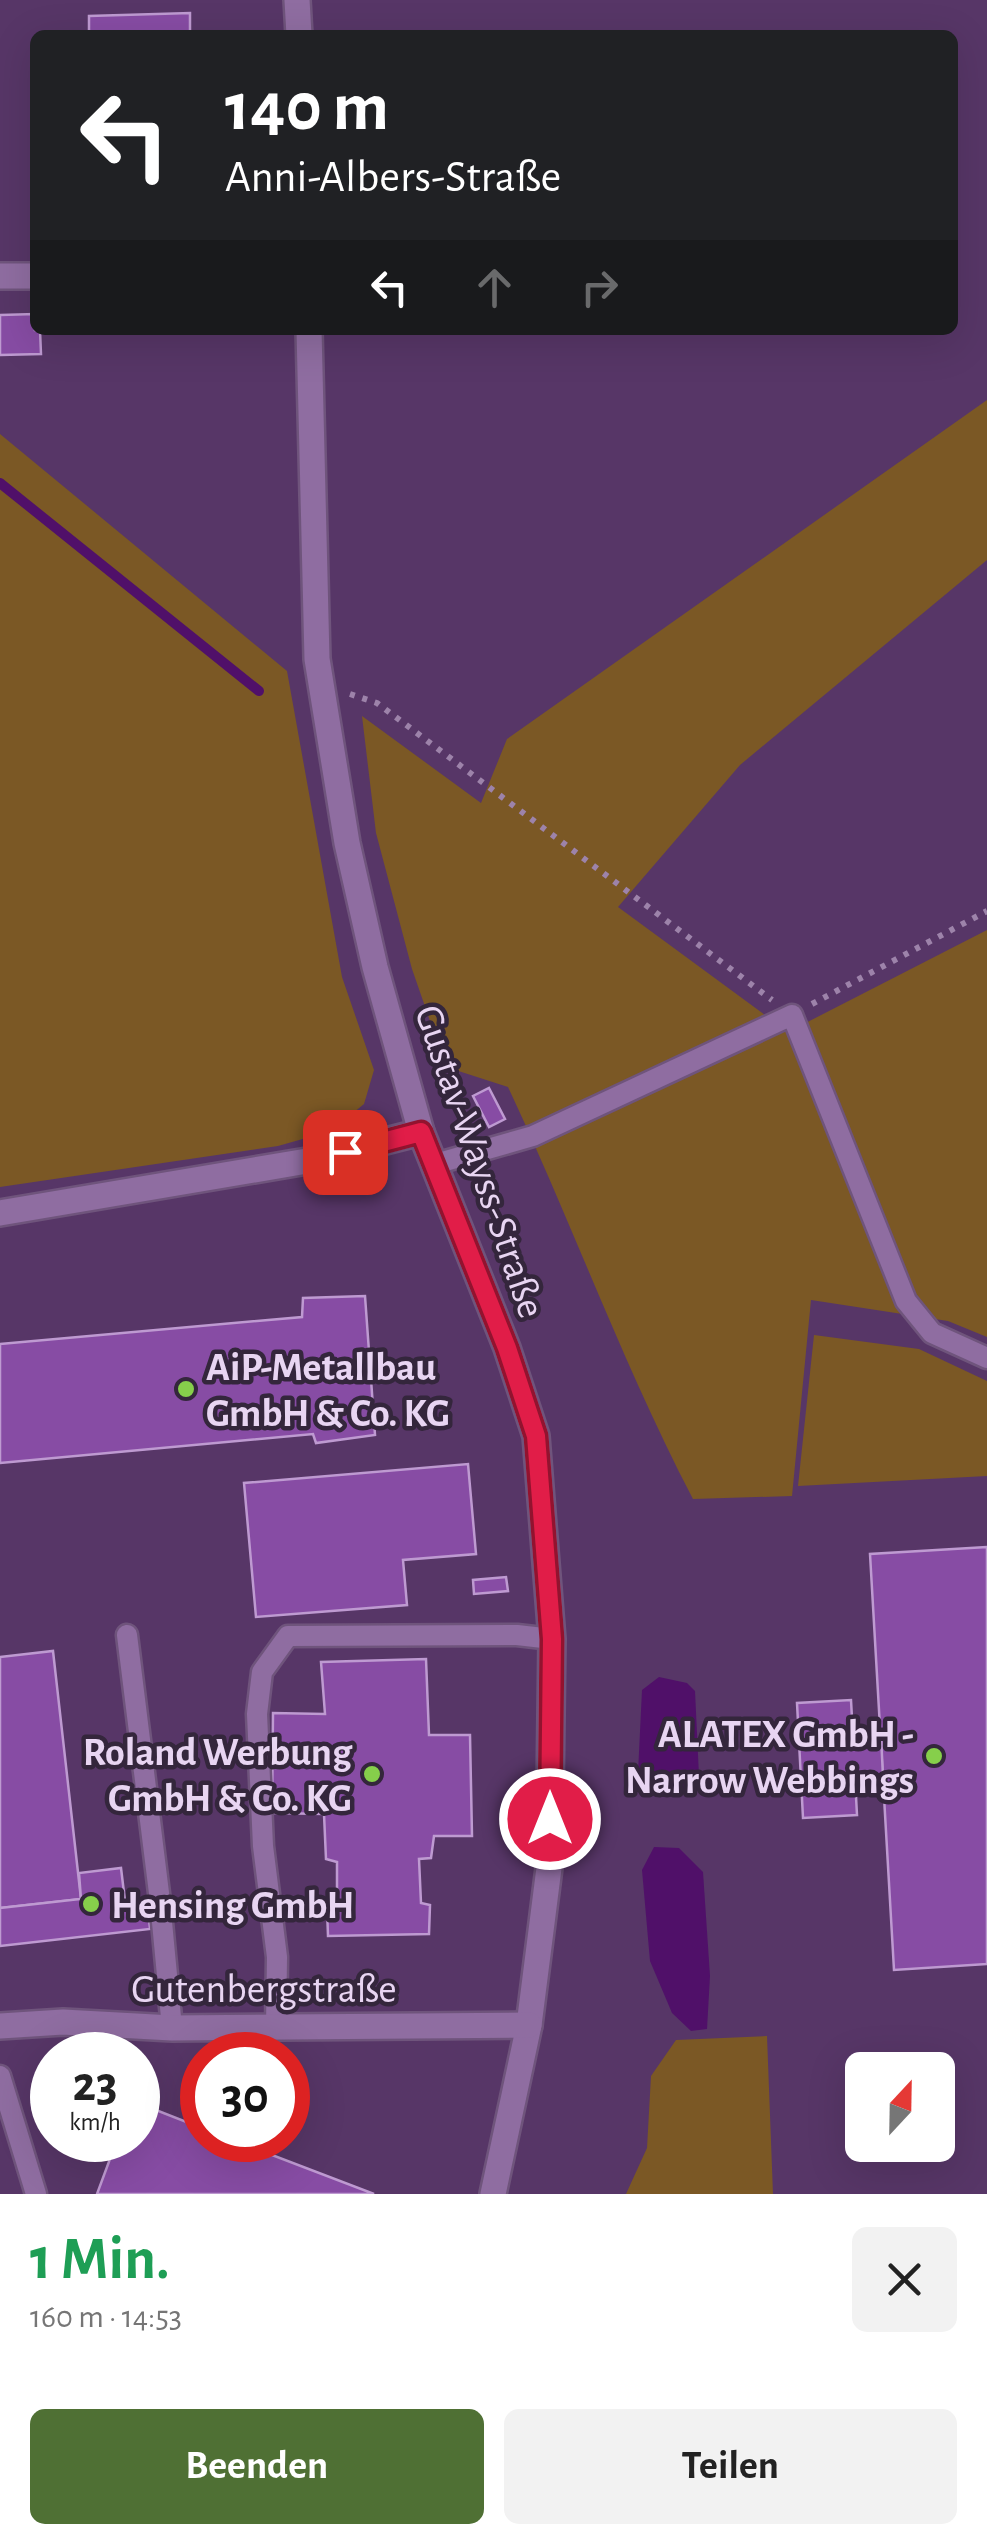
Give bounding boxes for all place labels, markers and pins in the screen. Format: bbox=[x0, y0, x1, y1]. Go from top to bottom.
pin bbox=[303, 1110, 388, 1195]
place label: AiP-Metallbau GmbH & Co. KG bbox=[206, 1348, 450, 1434]
marker: AiP-Metallbau GmbH & Co. KG bbox=[175, 1378, 197, 1400]
place label: ALATEX GmbH - Narrow Webbings bbox=[625, 1715, 914, 1801]
place label: Roland Werbung GmbH & Co. KG bbox=[83, 1733, 353, 1819]
marker: ALATEX GmbH - Narrow Webbings bbox=[923, 1745, 945, 1767]
marker: Roland Werbung GmbH & Co. KG bbox=[361, 1763, 383, 1785]
place label: Hensing GmbH bbox=[111, 1886, 354, 1926]
marker: Hensing GmbH bbox=[80, 1893, 102, 1915]

